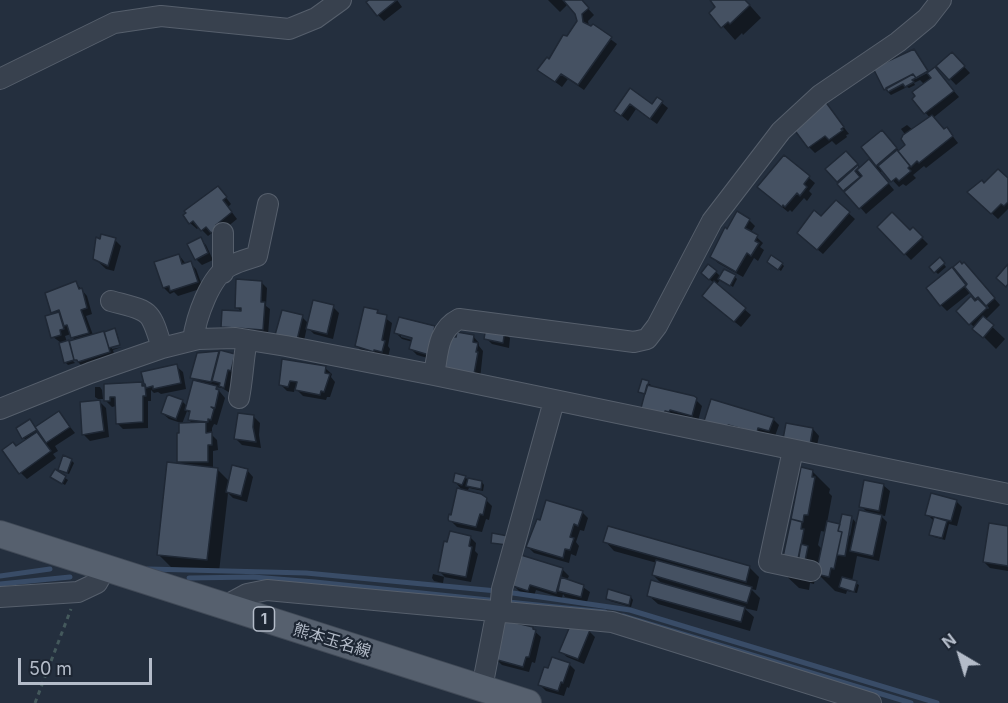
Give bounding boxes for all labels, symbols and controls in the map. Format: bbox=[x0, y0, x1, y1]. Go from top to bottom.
road number: 1 bbox=[254, 607, 274, 631]
street label: 熊本玉名線 bbox=[291, 620, 373, 662]
north arrow bbox=[930, 625, 990, 685]
text: N bbox=[938, 629, 960, 652]
scale bar bbox=[21, 646, 154, 684]
text: 50 m bbox=[29, 658, 72, 679]

